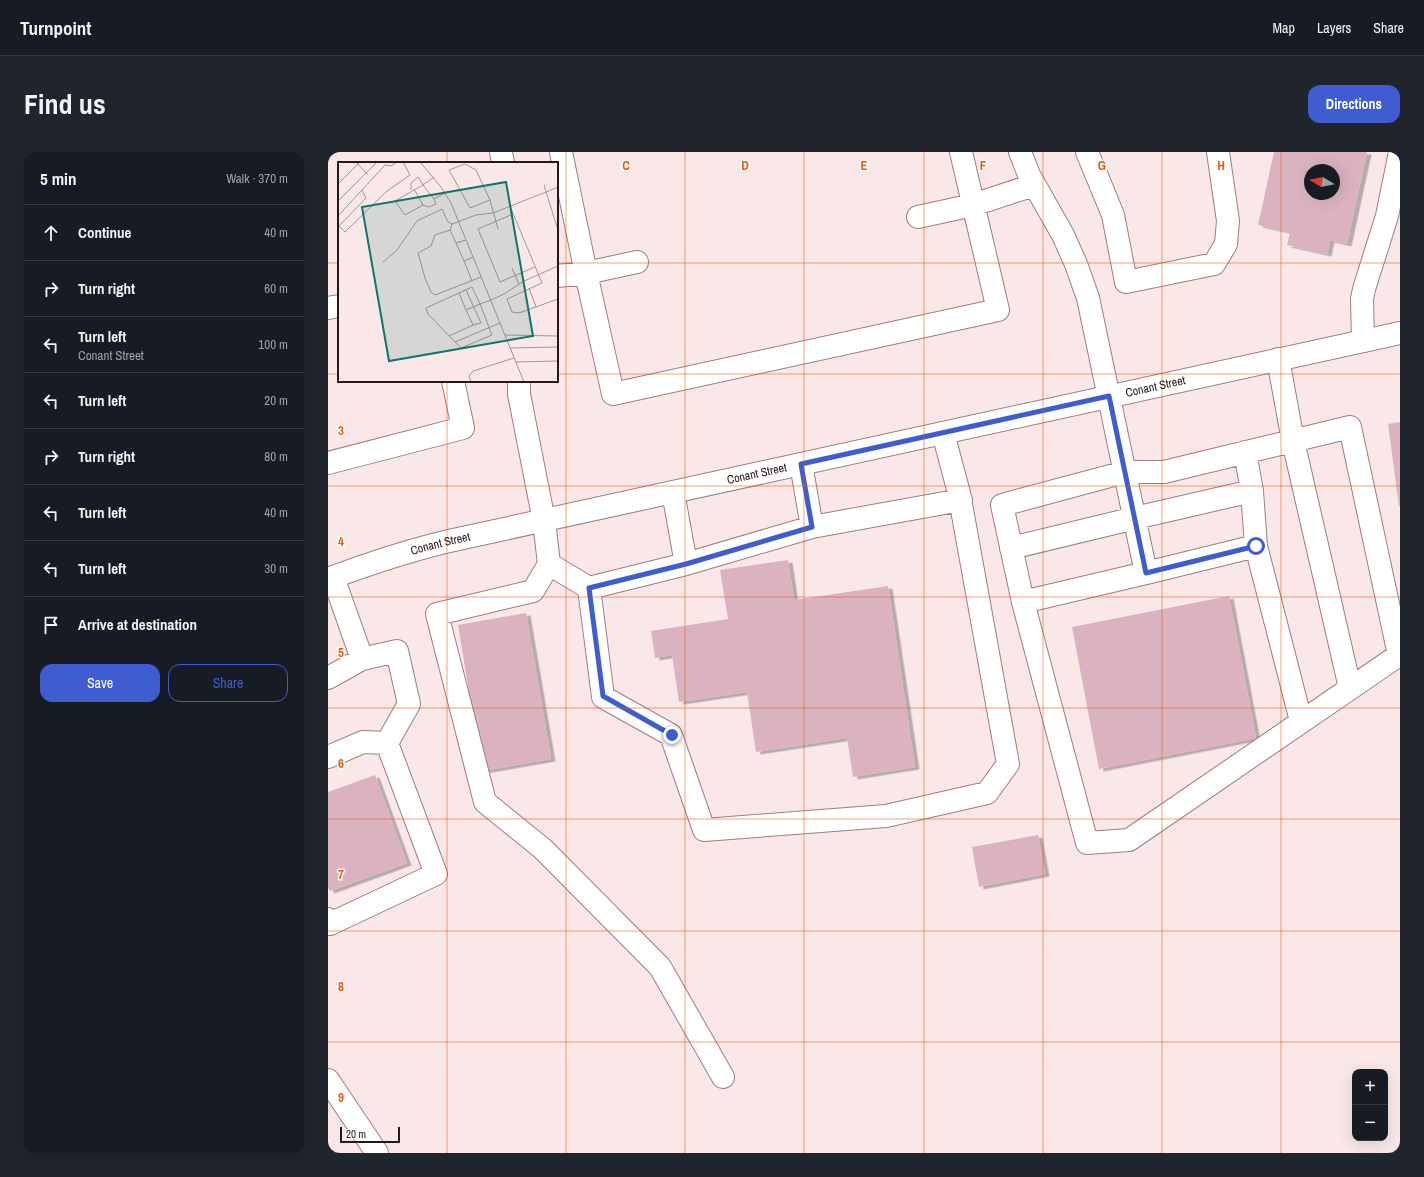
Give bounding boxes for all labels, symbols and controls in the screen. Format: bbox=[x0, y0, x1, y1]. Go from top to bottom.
text: Turnpoint bbox=[20, 15, 92, 41]
text: Map bbox=[1273, 19, 1295, 37]
text: Layers bbox=[1317, 19, 1351, 37]
text: Share bbox=[1373, 19, 1404, 37]
text: Find us bbox=[24, 85, 106, 123]
button: Directions bbox=[1308, 85, 1400, 123]
text: C bbox=[622, 157, 630, 174]
text: D bbox=[741, 157, 749, 174]
text: E bbox=[860, 157, 868, 174]
text: F bbox=[980, 157, 987, 174]
text: G bbox=[1098, 157, 1106, 174]
text: H bbox=[1217, 157, 1225, 174]
inset map bbox=[338, 162, 558, 382]
north arrow bbox=[1304, 164, 1340, 200]
text: 5 min bbox=[40, 167, 76, 190]
text: Walk · 370 m bbox=[226, 170, 288, 187]
icon: ahead bbox=[40, 222, 62, 244]
text: Continue bbox=[78, 222, 131, 243]
text: 40 m bbox=[264, 224, 288, 241]
icon: right bbox=[40, 278, 62, 300]
text: Turn right bbox=[78, 278, 135, 299]
text: 60 m bbox=[264, 280, 288, 297]
text: Turn left bbox=[78, 326, 126, 347]
icon: left bbox=[40, 334, 62, 356]
text: 100 m bbox=[258, 336, 288, 353]
text: Conant Street bbox=[78, 347, 144, 364]
street label: Conant Street bbox=[1124, 372, 1187, 401]
icon: left bbox=[40, 390, 62, 412]
text: Turn left bbox=[78, 390, 126, 411]
text: 20 m bbox=[264, 392, 288, 409]
text: 3 bbox=[338, 422, 344, 439]
icon: right bbox=[40, 446, 62, 468]
text: Turn right bbox=[78, 446, 135, 467]
text: 80 m bbox=[264, 448, 288, 465]
street label: Conant Street bbox=[725, 459, 789, 488]
icon: left bbox=[40, 502, 62, 524]
text: Turn left bbox=[78, 502, 126, 523]
text: 40 m bbox=[264, 504, 288, 521]
street label: Conant Street bbox=[409, 529, 472, 559]
text: 4 bbox=[338, 533, 344, 550]
route start bbox=[1247, 537, 1265, 555]
icon: left bbox=[40, 558, 62, 580]
text: Turn left bbox=[78, 558, 126, 579]
text: 30 m bbox=[264, 560, 288, 577]
icon: arrive bbox=[40, 614, 62, 636]
text: Arrive at destination bbox=[78, 614, 197, 635]
text: 5 bbox=[338, 644, 344, 661]
button: Save bbox=[40, 664, 160, 702]
button: Share bbox=[168, 664, 288, 702]
route end bbox=[663, 726, 681, 744]
text: 6 bbox=[338, 755, 344, 772]
text: 7 bbox=[338, 866, 344, 883]
text: 8 bbox=[338, 978, 344, 995]
map controls bbox=[1352, 1069, 1388, 1141]
button: + bbox=[1352, 1069, 1388, 1105]
text: 9 bbox=[338, 1089, 344, 1106]
button: − bbox=[1352, 1105, 1388, 1141]
scale bar bbox=[340, 1125, 400, 1144]
text: 20 m bbox=[346, 1127, 366, 1141]

